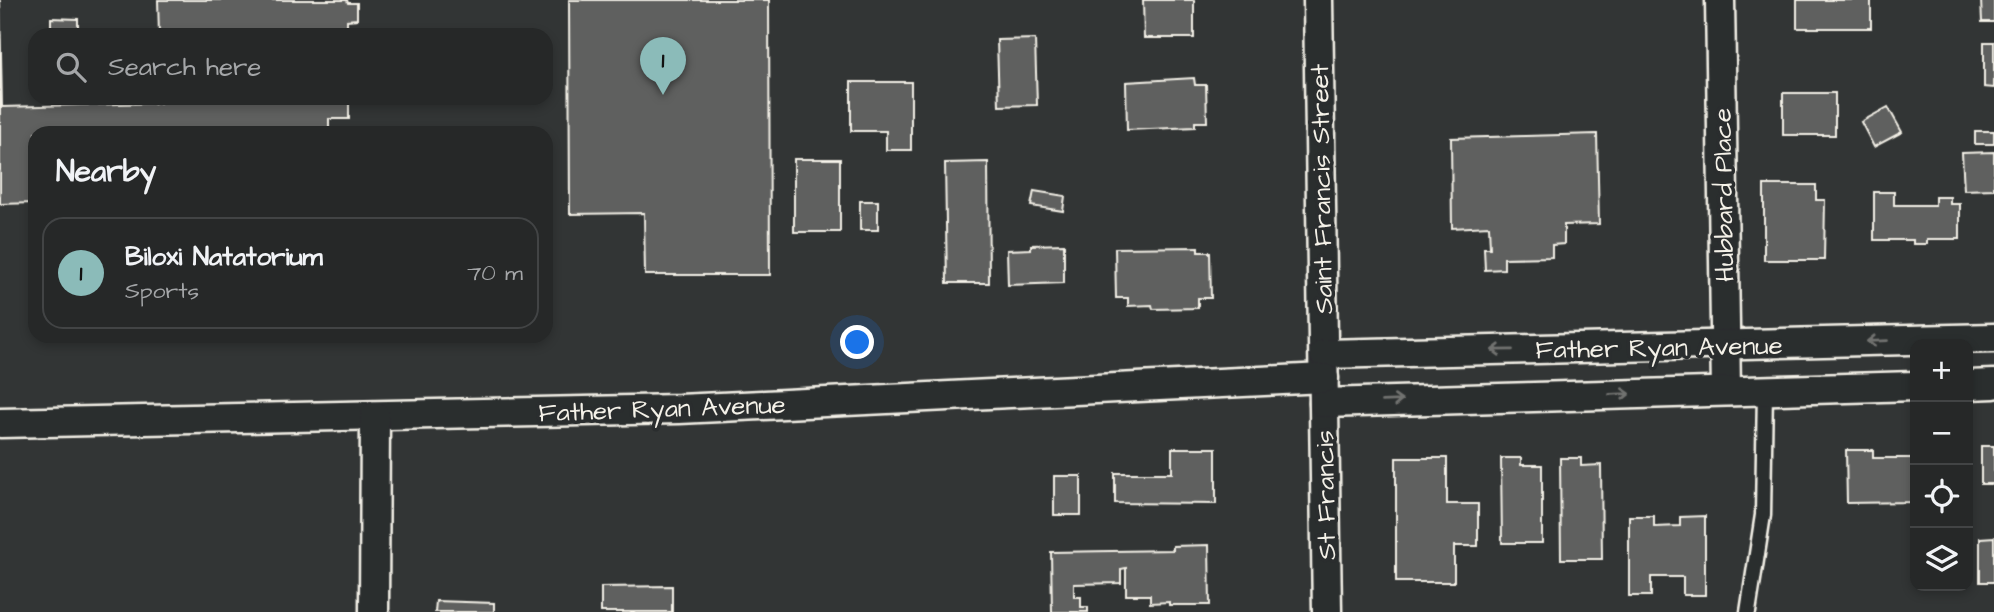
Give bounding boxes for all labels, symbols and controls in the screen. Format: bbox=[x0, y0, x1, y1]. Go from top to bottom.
search box bbox=[28, 28, 553, 105]
pin: 1 bbox=[640, 37, 686, 95]
icon: search bbox=[52, 48, 90, 86]
text: Search here bbox=[108, 49, 261, 85]
street label: Saint Francis Street bbox=[1302, 63, 1342, 314]
street label: Hubbard Place bbox=[1704, 108, 1744, 282]
text: Nearby bbox=[56, 151, 156, 193]
text: Biloxi Natatorium bbox=[125, 239, 323, 275]
text: 1 bbox=[80, 257, 82, 289]
text: 70 m bbox=[467, 257, 523, 289]
text: Sports bbox=[125, 275, 199, 307]
your location bbox=[840, 325, 874, 359]
street label: Father Ryan Avenue bbox=[1535, 328, 1783, 370]
one-way arrow bbox=[1866, 334, 1889, 348]
map controls bbox=[1910, 339, 1973, 591]
button: + bbox=[1910, 339, 1973, 402]
one-way arrow bbox=[1491, 344, 1514, 357]
street label: Father Ryan Avenue bbox=[538, 387, 786, 433]
one-way arrow bbox=[1608, 387, 1631, 400]
one-way arrow bbox=[1381, 394, 1404, 407]
button: − bbox=[1910, 402, 1973, 465]
street label: St Francis bbox=[1307, 430, 1345, 560]
button: locate bbox=[1910, 465, 1973, 528]
button: layers bbox=[1910, 528, 1973, 591]

